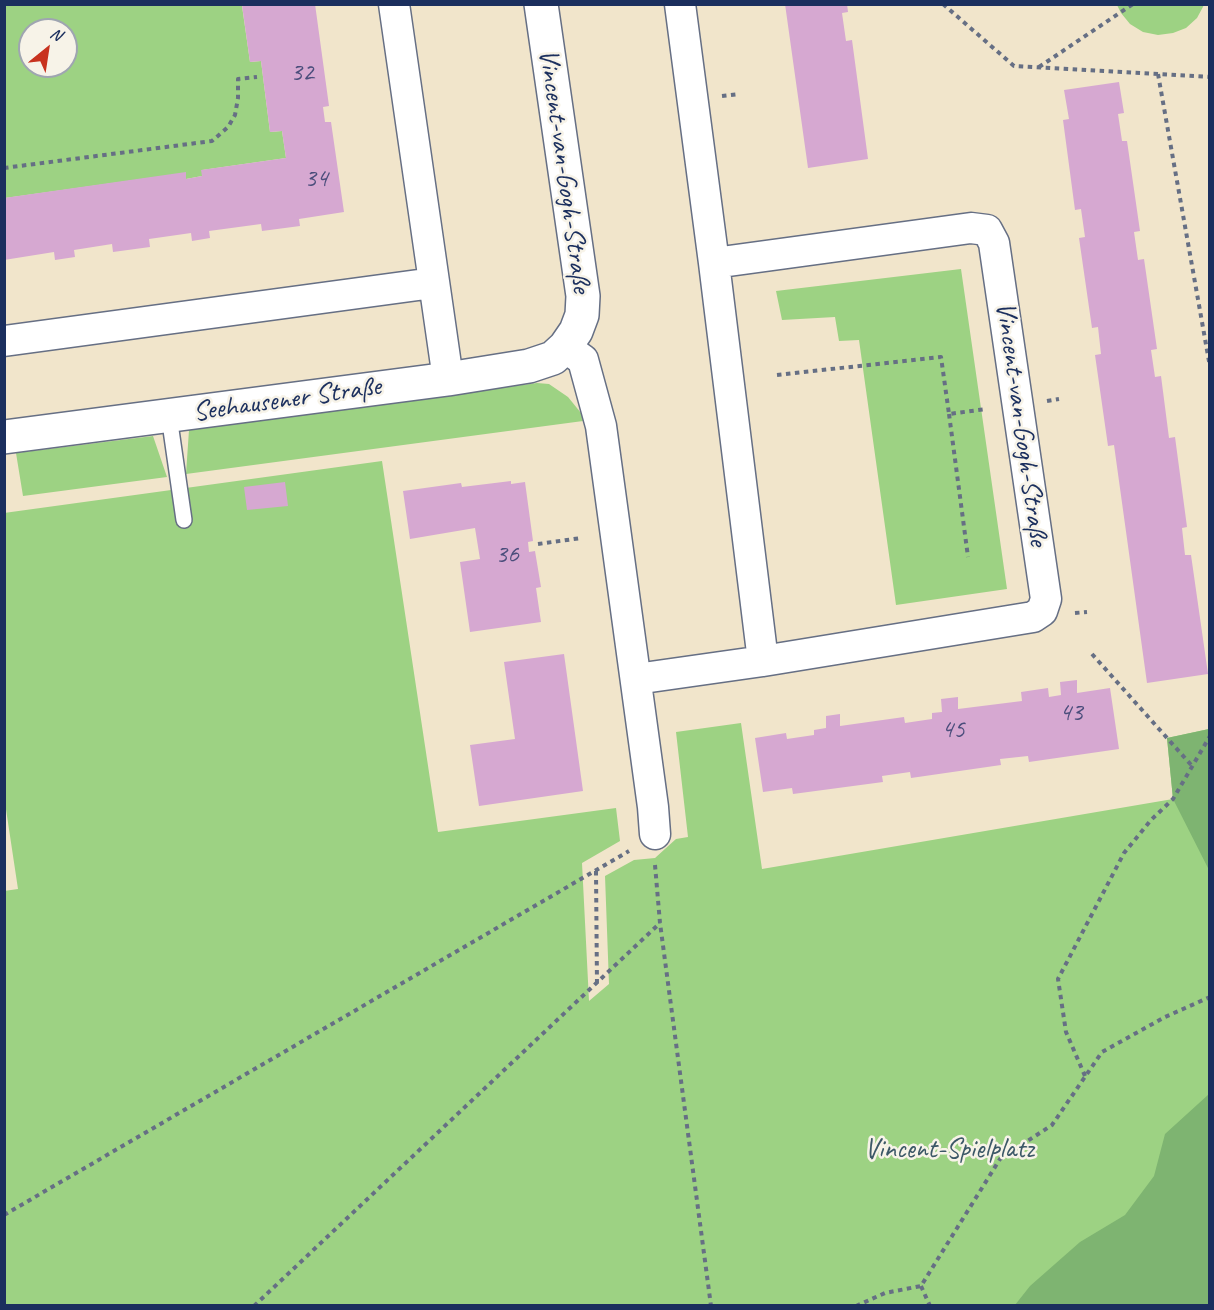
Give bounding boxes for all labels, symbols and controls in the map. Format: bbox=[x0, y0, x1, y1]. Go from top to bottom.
north arrow bbox=[18, 18, 78, 78]
text: N bbox=[47, 23, 65, 45]
street label: Vincent-van-Gogh-Straße bbox=[530, 47, 598, 295]
house number: 32 bbox=[290, 57, 314, 89]
house number: 34 bbox=[304, 163, 328, 195]
street label: Vincent-van-Gogh-Straße bbox=[987, 300, 1055, 548]
street label: Seehausener Straße bbox=[191, 370, 383, 430]
house number: 36 bbox=[495, 539, 519, 571]
house number: 43 bbox=[1059, 697, 1083, 729]
house number: 45 bbox=[941, 714, 965, 746]
park label: Vincent-Spielplatz bbox=[864, 1133, 1034, 1167]

